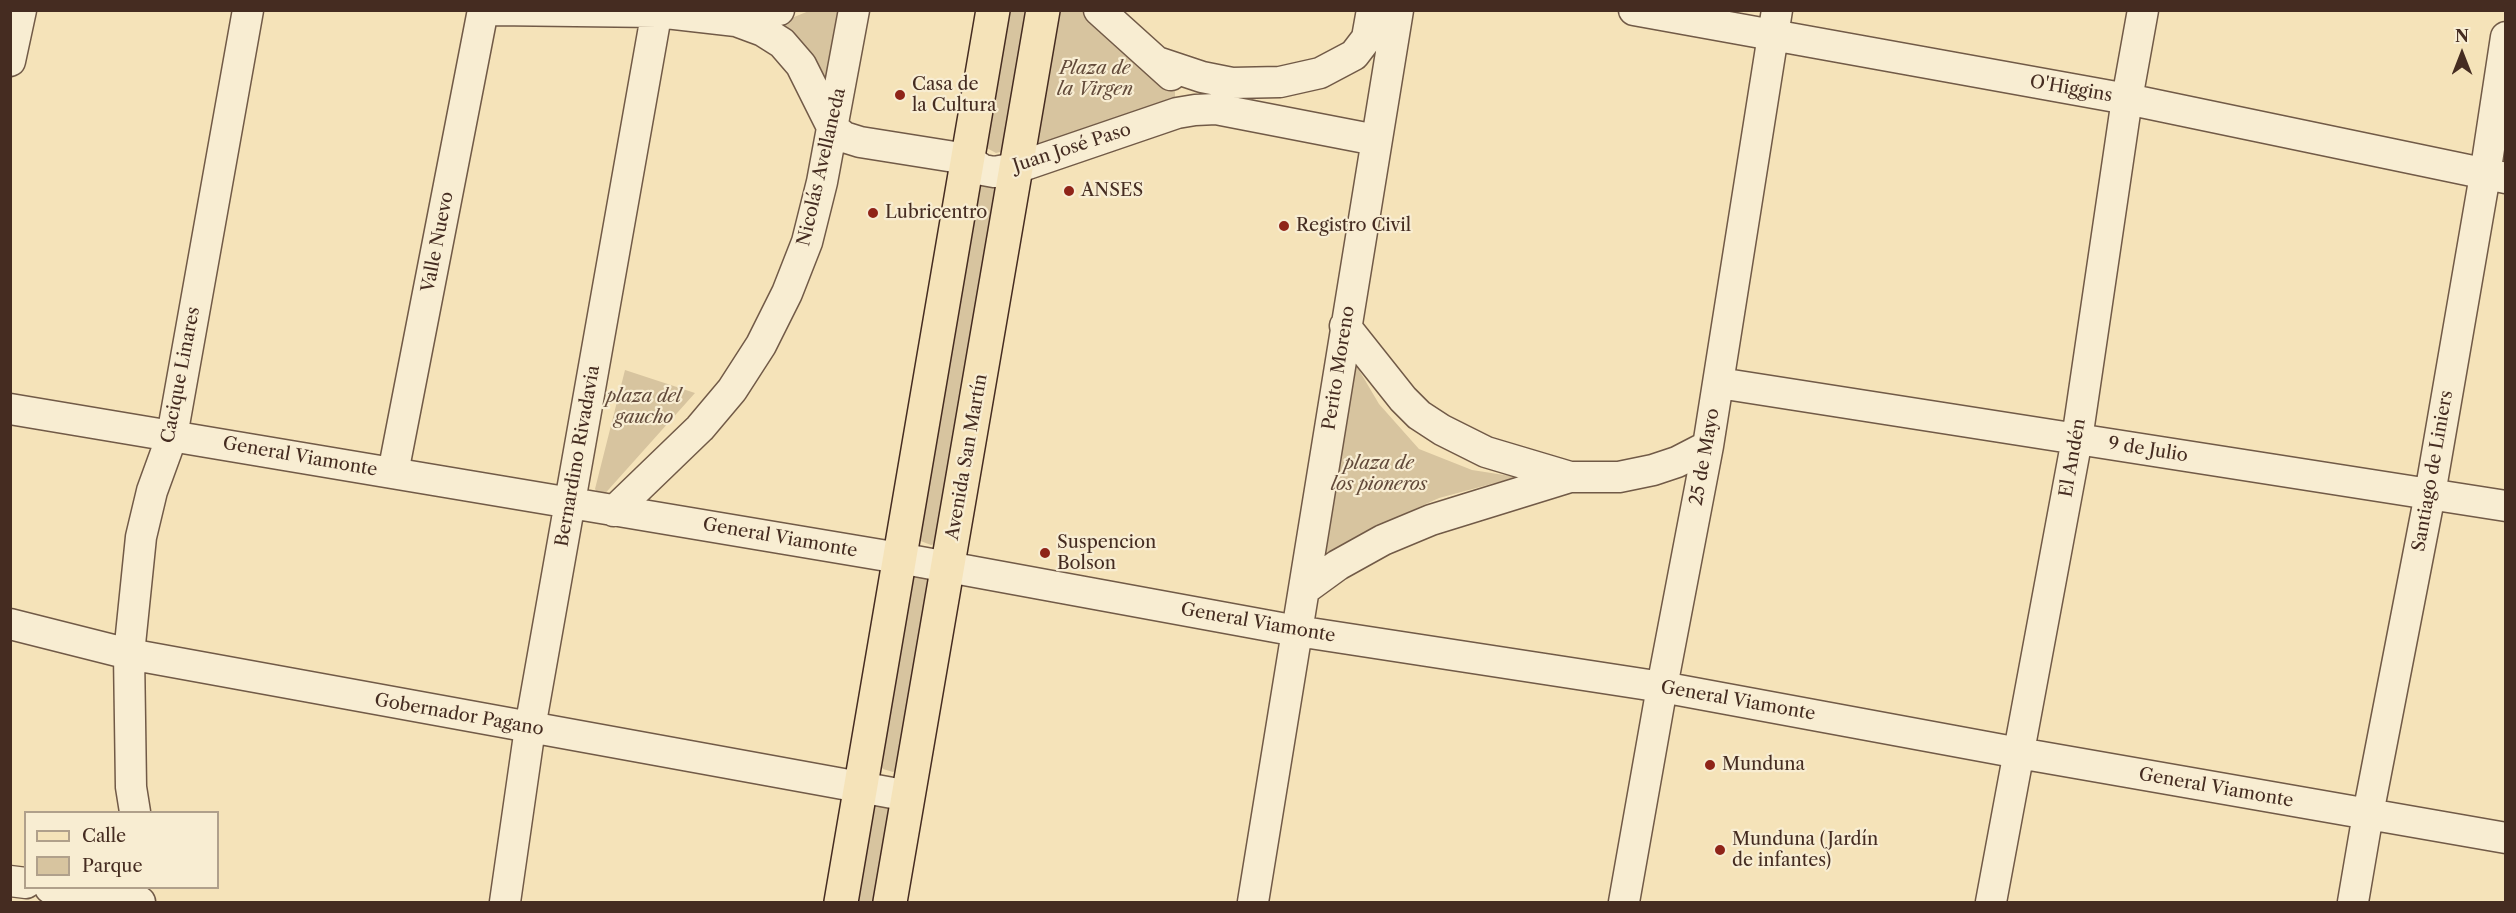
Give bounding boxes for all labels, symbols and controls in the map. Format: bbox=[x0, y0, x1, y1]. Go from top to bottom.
north arrow bbox=[2432, 24, 2492, 84]
text: N bbox=[2455, 26, 2469, 46]
park label: Plaza de la Virgen bbox=[1057, 58, 1133, 100]
street label: O'Higgins bbox=[2028, 71, 2114, 107]
place label: Casa de la Cultura bbox=[912, 74, 996, 116]
street label: Nicolás Avellaneda bbox=[793, 86, 851, 248]
marker: Casa de la Cultura bbox=[893, 88, 907, 102]
street label: Juan José Paso bbox=[1010, 119, 1134, 177]
place label: ANSES bbox=[1081, 180, 1143, 202]
marker: ANSES bbox=[1062, 184, 1076, 198]
street label: Valle Nuevo bbox=[418, 190, 458, 294]
place label: Lubricentro bbox=[885, 202, 987, 224]
marker: Lubricentro bbox=[866, 206, 880, 220]
place label: Registro Civil bbox=[1296, 215, 1411, 237]
marker: Registro Civil bbox=[1277, 219, 1291, 233]
street label: Perito Moreno bbox=[1319, 304, 1359, 432]
street label: Cacique Linares bbox=[157, 305, 205, 445]
street label: Bernardino Rivadavia bbox=[551, 364, 605, 548]
street label: Avenida San Martín bbox=[942, 372, 992, 542]
park label: plaza del gaucho bbox=[606, 386, 682, 428]
street label: Santiago de Liniers bbox=[2408, 389, 2458, 553]
street label: 25 de Mayo bbox=[1686, 407, 1724, 507]
street label: El Andén bbox=[2055, 417, 2091, 499]
street label: General Viamonte bbox=[221, 433, 379, 481]
street label: 9 de Julio bbox=[2107, 433, 2189, 467]
park label: plaza de los pioneros bbox=[1331, 453, 1427, 496]
street label: General Viamonte bbox=[701, 514, 859, 562]
place label: Suspencion Bolson bbox=[1057, 532, 1156, 574]
marker: Suspencion Bolson bbox=[1038, 546, 1052, 560]
street label: General Viamonte bbox=[1179, 599, 1337, 647]
street label: General Viamonte bbox=[1659, 677, 1817, 725]
street label: Gobernador Pagano bbox=[373, 689, 545, 741]
place label: Munduna bbox=[1722, 754, 1805, 776]
marker: Munduna bbox=[1703, 758, 1717, 772]
street label: General Viamonte bbox=[2137, 764, 2295, 812]
legend bbox=[24, 811, 219, 889]
text: Calle bbox=[82, 825, 126, 847]
place label: Munduna (Jardín de infantes) bbox=[1732, 829, 1878, 872]
marker: Munduna (Jardín de infantes) bbox=[1713, 843, 1727, 857]
text: Parque bbox=[82, 855, 143, 877]

